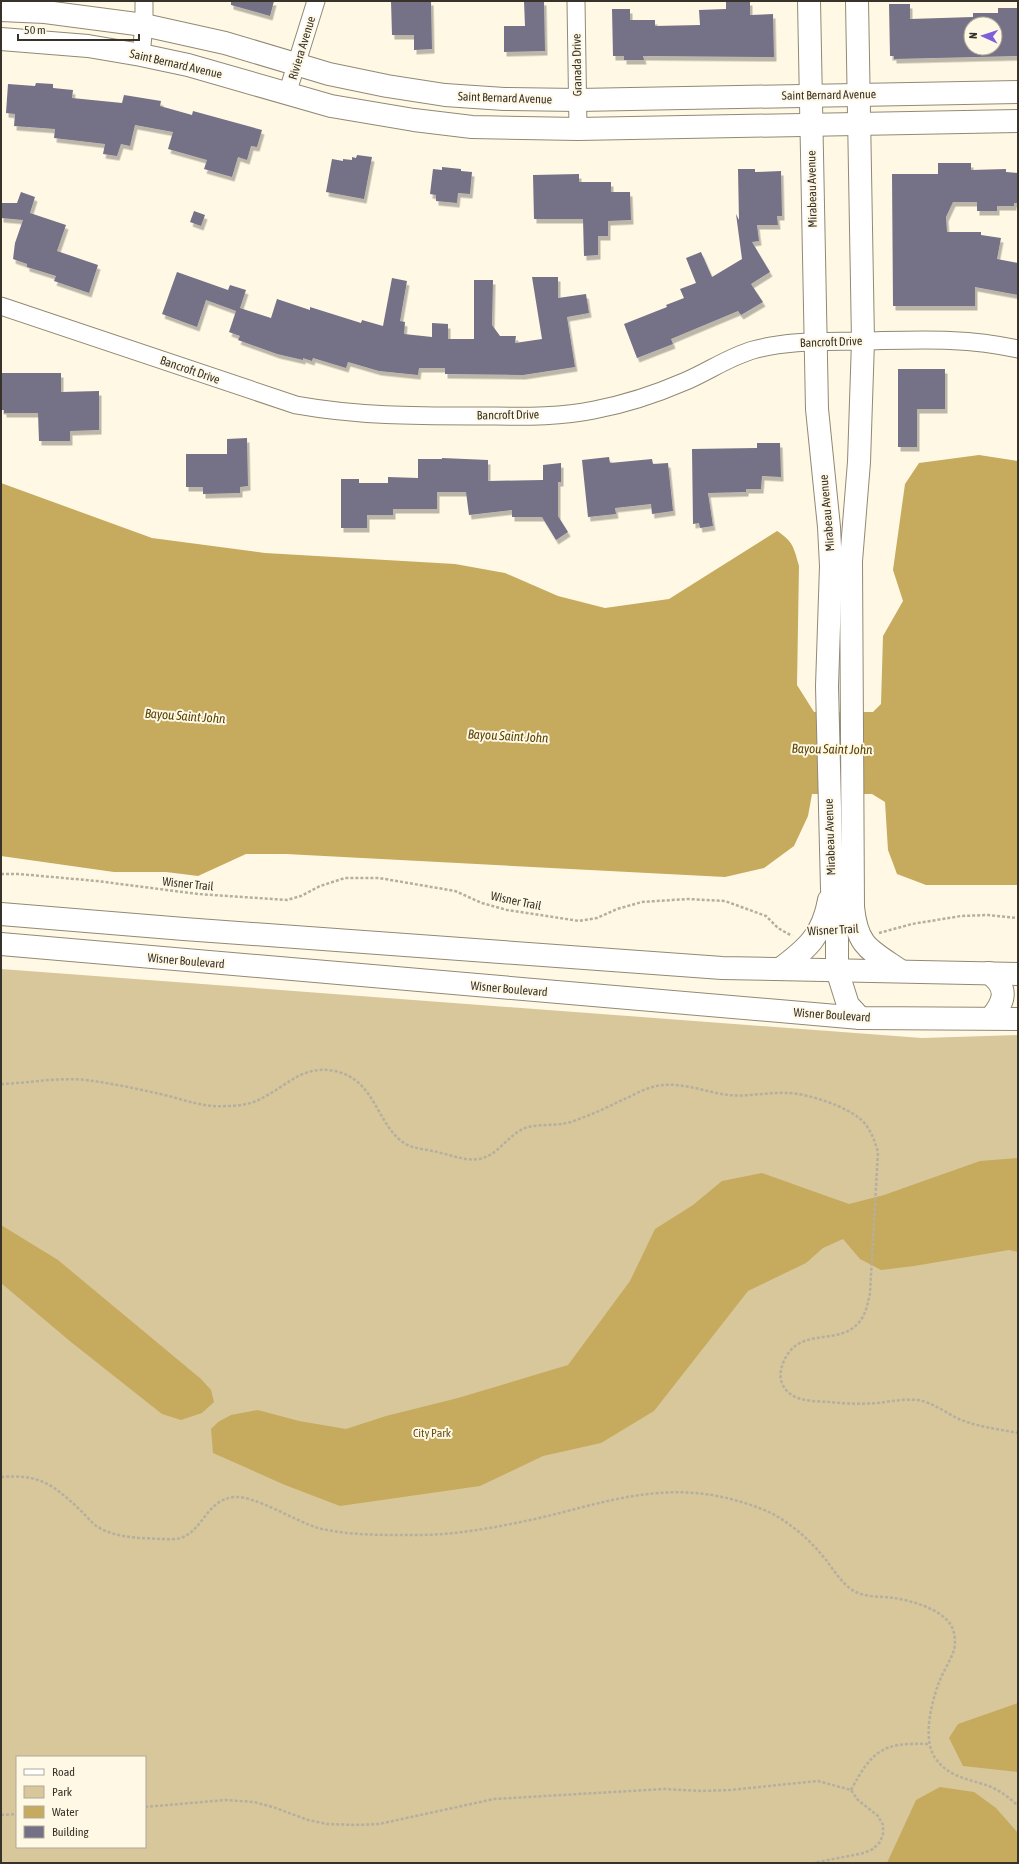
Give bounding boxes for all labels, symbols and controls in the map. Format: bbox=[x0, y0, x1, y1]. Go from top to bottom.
street label: Riviera Avenue bbox=[286, 15, 318, 81]
scale bar bbox=[18, 16, 139, 42]
north arrow bbox=[963, 16, 1003, 56]
text: 50 m bbox=[24, 23, 46, 37]
text: N bbox=[967, 32, 979, 39]
street label: Granada Drive bbox=[569, 33, 585, 97]
street label: Saint Bernard Avenue bbox=[128, 47, 224, 81]
street label: Saint Bernard Avenue bbox=[782, 87, 876, 103]
street label: Saint Bernard Avenue bbox=[458, 89, 552, 107]
street label: Mirabeau Avenue bbox=[804, 150, 820, 228]
street label: Bancroft Drive bbox=[800, 334, 862, 350]
street label: Bancroft Drive bbox=[158, 353, 222, 387]
street label: Bancroft Drive bbox=[477, 407, 539, 423]
street label: Mirabeau Avenue bbox=[817, 474, 837, 552]
water label: Bayou Saint John bbox=[144, 706, 227, 726]
water label: Bayou Saint John bbox=[467, 726, 549, 746]
water label: Bayou Saint John bbox=[791, 741, 873, 757]
street label: Mirabeau Avenue bbox=[822, 798, 838, 876]
street label: Wisner Trail bbox=[162, 874, 215, 894]
street label: Wisner Trail bbox=[489, 889, 543, 913]
street label: Wisner Trail bbox=[807, 922, 860, 938]
street label: Wisner Boulevard bbox=[147, 951, 225, 971]
street label: Wisner Boulevard bbox=[470, 979, 548, 999]
street label: Wisner Boulevard bbox=[793, 1005, 871, 1025]
park label: City Park bbox=[413, 1426, 452, 1440]
legend bbox=[16, 1756, 146, 1848]
text: Road bbox=[52, 1765, 75, 1779]
text: Park bbox=[52, 1785, 73, 1799]
text: Water bbox=[52, 1805, 79, 1819]
text: Building bbox=[52, 1825, 90, 1839]

